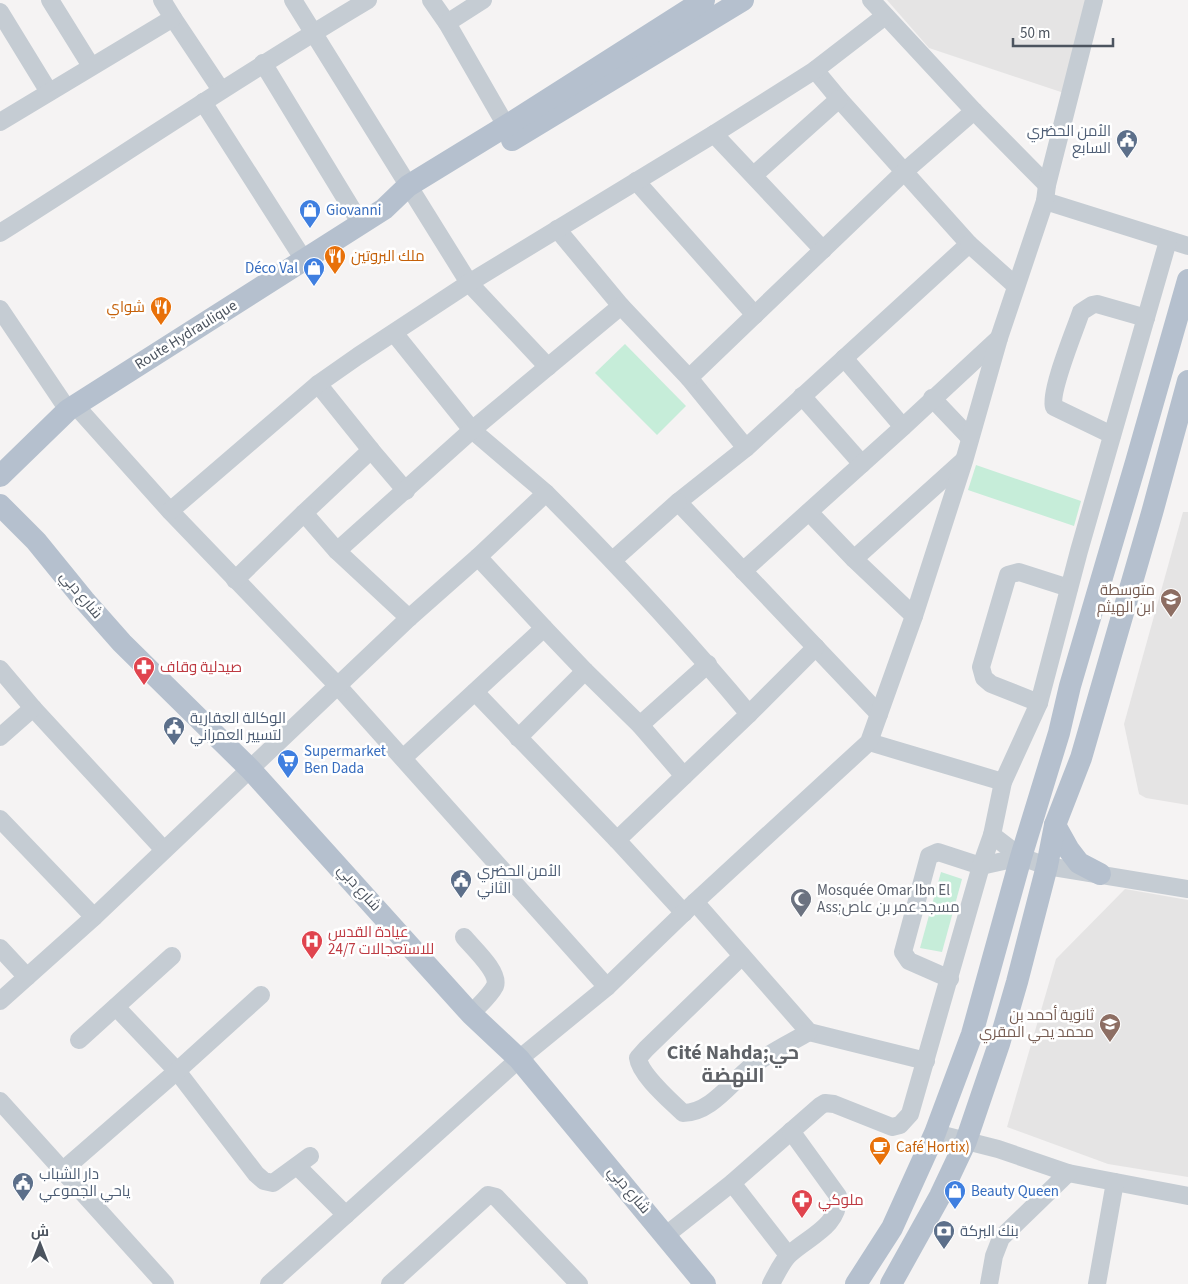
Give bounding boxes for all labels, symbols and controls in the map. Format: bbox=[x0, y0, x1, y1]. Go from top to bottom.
scale bar bbox=[1013, 15, 1113, 47]
text: 50 m bbox=[1020, 23, 1050, 44]
place label: الأمن الحضري السابع bbox=[1027, 121, 1111, 159]
public building icon: الأمن الحضري السابع bbox=[1115, 128, 1139, 159]
shop icon: Giovanni bbox=[298, 198, 322, 229]
place label: Giovanni bbox=[326, 200, 381, 221]
restaurant icon: ملك البروتين bbox=[323, 244, 347, 275]
place label: ملك البروتين bbox=[351, 246, 425, 267]
shop icon: Déco Val bbox=[302, 256, 326, 287]
place label: Déco Val bbox=[245, 258, 298, 279]
street label: Route Hydraulique bbox=[131, 295, 241, 375]
restaurant icon: شواي bbox=[149, 295, 173, 326]
place label: شواي bbox=[106, 297, 145, 319]
street label: شارع دبي bbox=[54, 567, 107, 624]
place label: متوسطة ابن الهيثم bbox=[1097, 580, 1155, 618]
school or university icon: متوسطة ابن الهيثم bbox=[1159, 587, 1183, 618]
pharmacy icon: صيدلية وقاف bbox=[132, 655, 156, 686]
place label: صيدلية وقاف bbox=[160, 657, 242, 678]
place label: الوكالة العقارية لتسيير العمراني bbox=[190, 708, 286, 747]
public building icon: الوكالة العقارية لتسيير العمراني bbox=[162, 715, 186, 746]
place label: Supermarket Ben Dada bbox=[304, 741, 386, 779]
supermarket icon: Supermarket Ben Dada bbox=[276, 748, 300, 779]
street label: شارع دبي bbox=[332, 860, 386, 917]
place label: الأمن الحضري الثاني bbox=[477, 861, 561, 900]
public building icon: الأمن الحضري الثاني bbox=[449, 868, 473, 899]
place label: Mosquée Omar Ibn El Ass;مسجد عمر بن عاص bbox=[817, 880, 960, 918]
mosque icon: Mosquée Omar Ibn El Ass;مسجد عمر بن عاص bbox=[789, 887, 813, 918]
place label: عيادة القدس للاستعجالات 24/7 bbox=[328, 922, 434, 960]
hospital icon: عيادة القدس للاستعجالات 24/7 bbox=[300, 929, 324, 960]
place label: ثانوية أحمد بن محمد يحي المقري bbox=[979, 1005, 1094, 1044]
school or university icon: ثانوية أحمد بن محمد يحي المقري bbox=[1098, 1012, 1122, 1043]
district label: Cité Nahda;حي النهضة bbox=[667, 1039, 799, 1090]
cafe icon: Café Hortix) bbox=[868, 1135, 892, 1166]
place label: Café Hortix) bbox=[896, 1137, 970, 1158]
street label: شارع دبي bbox=[602, 1162, 655, 1219]
place label: دار الشباب ياحي الجموعي bbox=[39, 1164, 130, 1203]
public building icon: دار الشباب ياحي الجموعي bbox=[11, 1171, 35, 1202]
shop icon: Beauty Queen bbox=[943, 1179, 967, 1210]
place label: Beauty Queen bbox=[971, 1181, 1059, 1202]
pharmacy icon: ملوكي bbox=[790, 1188, 814, 1219]
place label: ملوكي bbox=[818, 1190, 864, 1212]
north arrow bbox=[15, 1219, 65, 1269]
bank icon: بنك البركة bbox=[932, 1219, 956, 1250]
place label: بنك البركة bbox=[960, 1221, 1019, 1242]
text: ش bbox=[31, 1222, 49, 1242]

